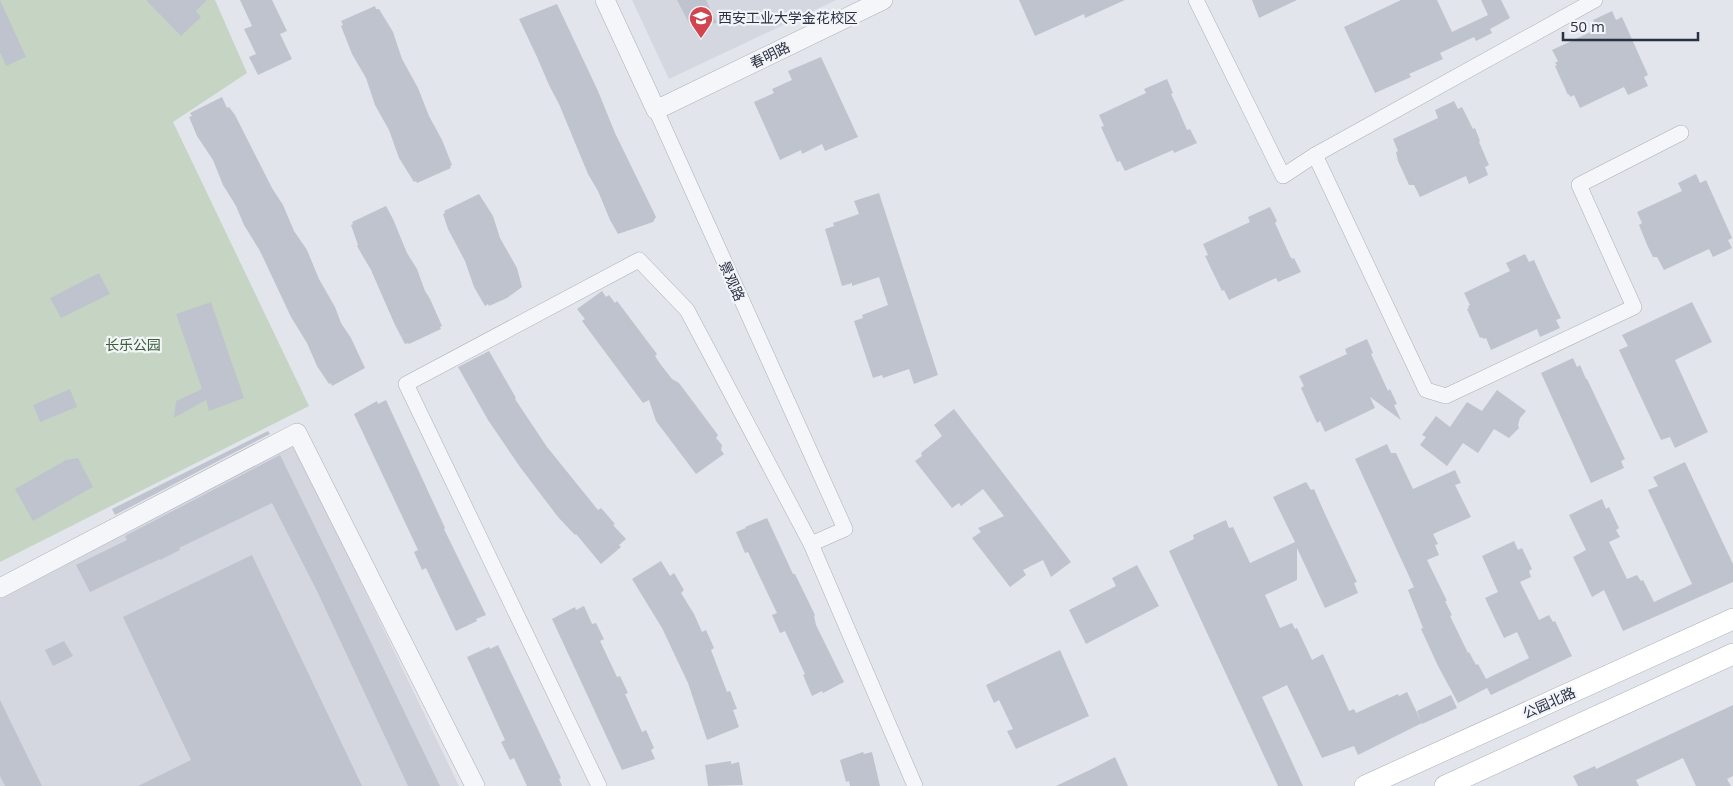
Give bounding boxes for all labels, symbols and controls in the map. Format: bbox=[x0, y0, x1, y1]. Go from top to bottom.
school or university icon: 西安工业大学金花校区 bbox=[688, 5, 714, 39]
place label: 西安工业大学金花校区 bbox=[718, 8, 858, 27]
scale bar bbox=[1563, 10, 1698, 42]
text: 50 m bbox=[1570, 16, 1605, 36]
street label: 春明路 bbox=[747, 37, 793, 72]
street label: 景观路 bbox=[715, 258, 750, 304]
park label: 长乐公园 bbox=[105, 335, 161, 354]
street label: 公园北路 bbox=[1519, 682, 1578, 723]

